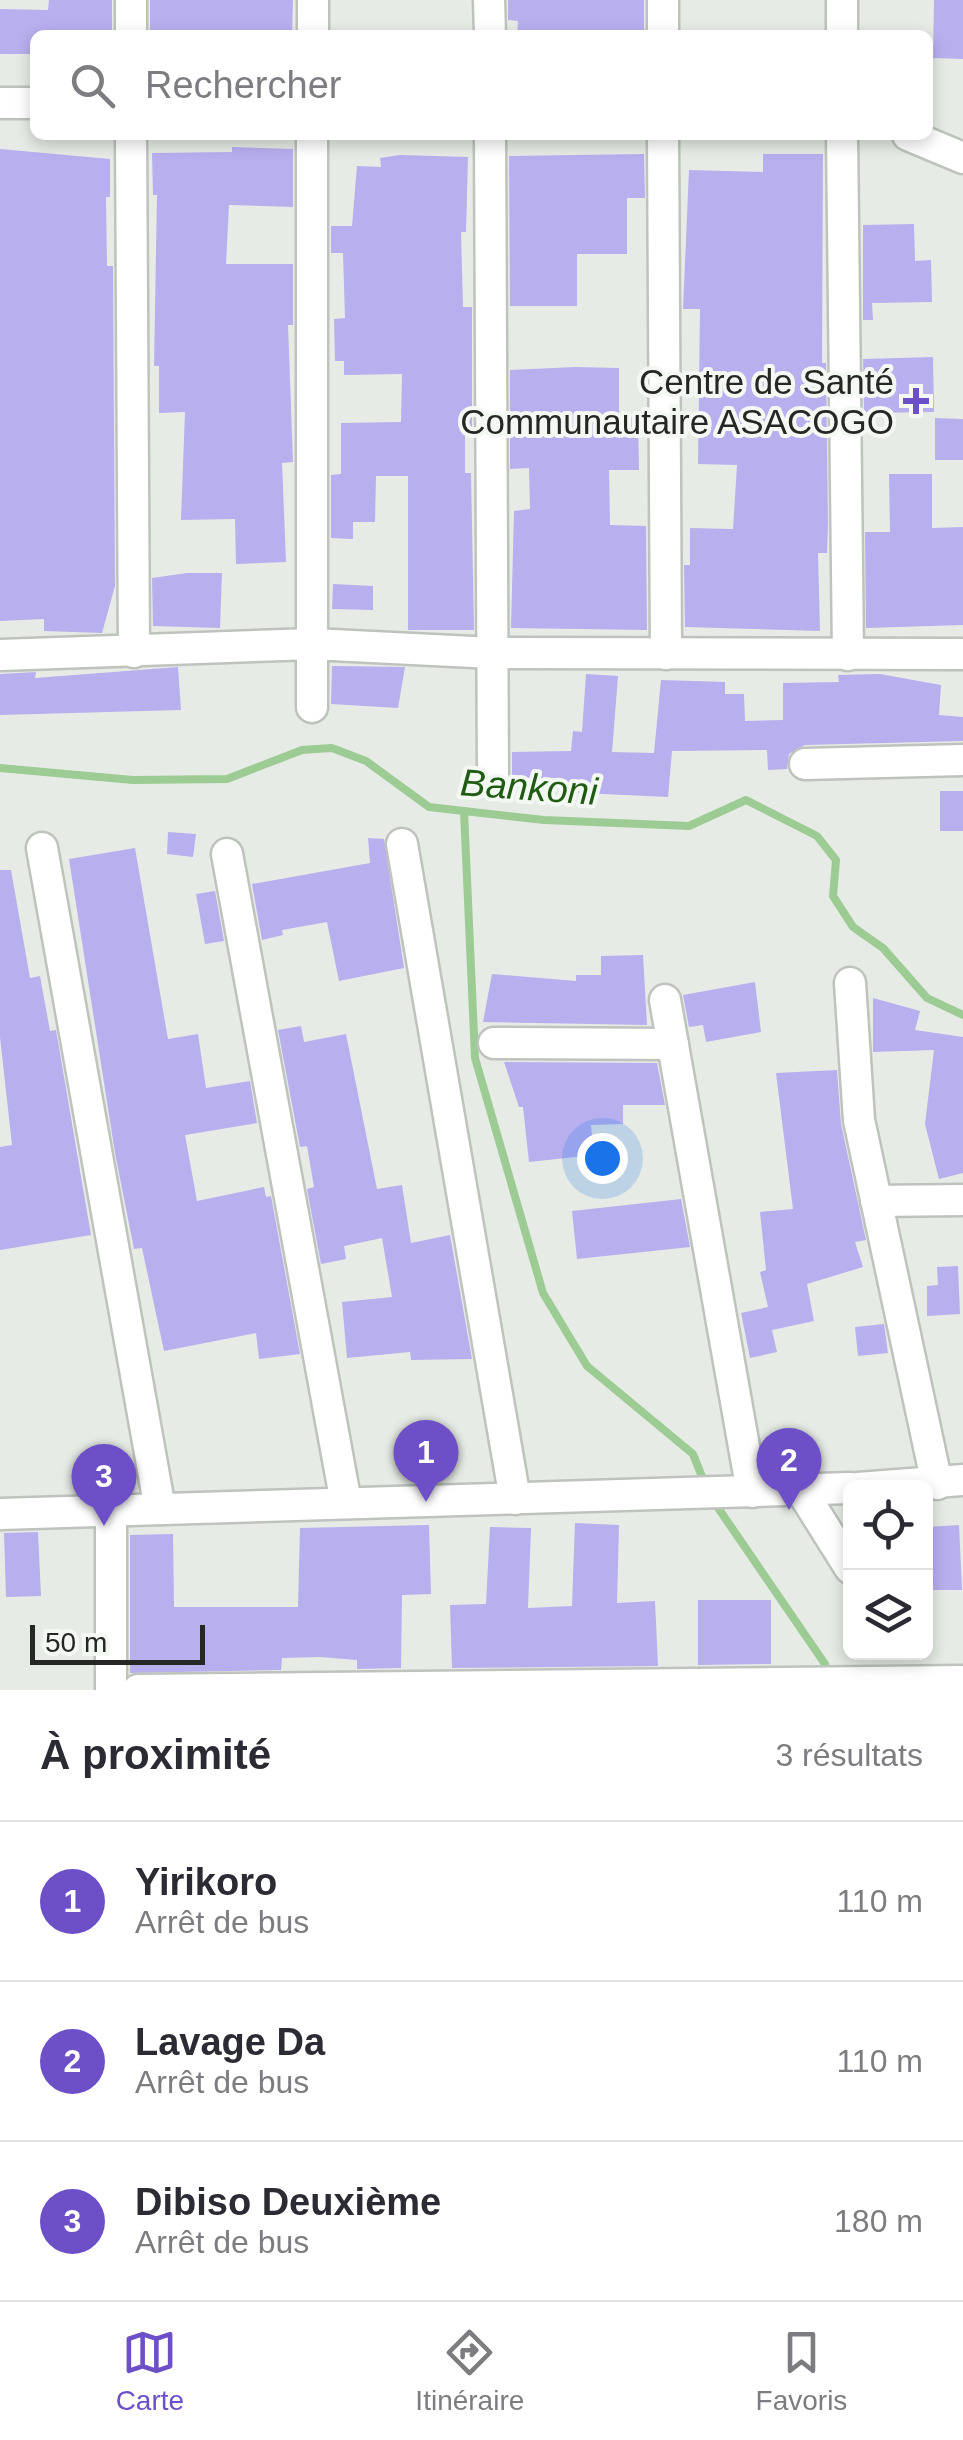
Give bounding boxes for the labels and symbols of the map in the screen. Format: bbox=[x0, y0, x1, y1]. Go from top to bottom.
place label: Centre de Santé Communautaire ASACOGO bbox=[460, 362, 894, 441]
marker: Centre de Santé Communautaire ASACOGO bbox=[903, 388, 929, 414]
water label: Bankoni bbox=[459, 761, 601, 813]
your location bbox=[577, 1133, 628, 1184]
pin: 1 bbox=[394, 1420, 458, 1502]
pin: 2 bbox=[756, 1428, 822, 1510]
pin: 3 bbox=[72, 1444, 136, 1526]
scale bar bbox=[30, 1620, 205, 1664]

